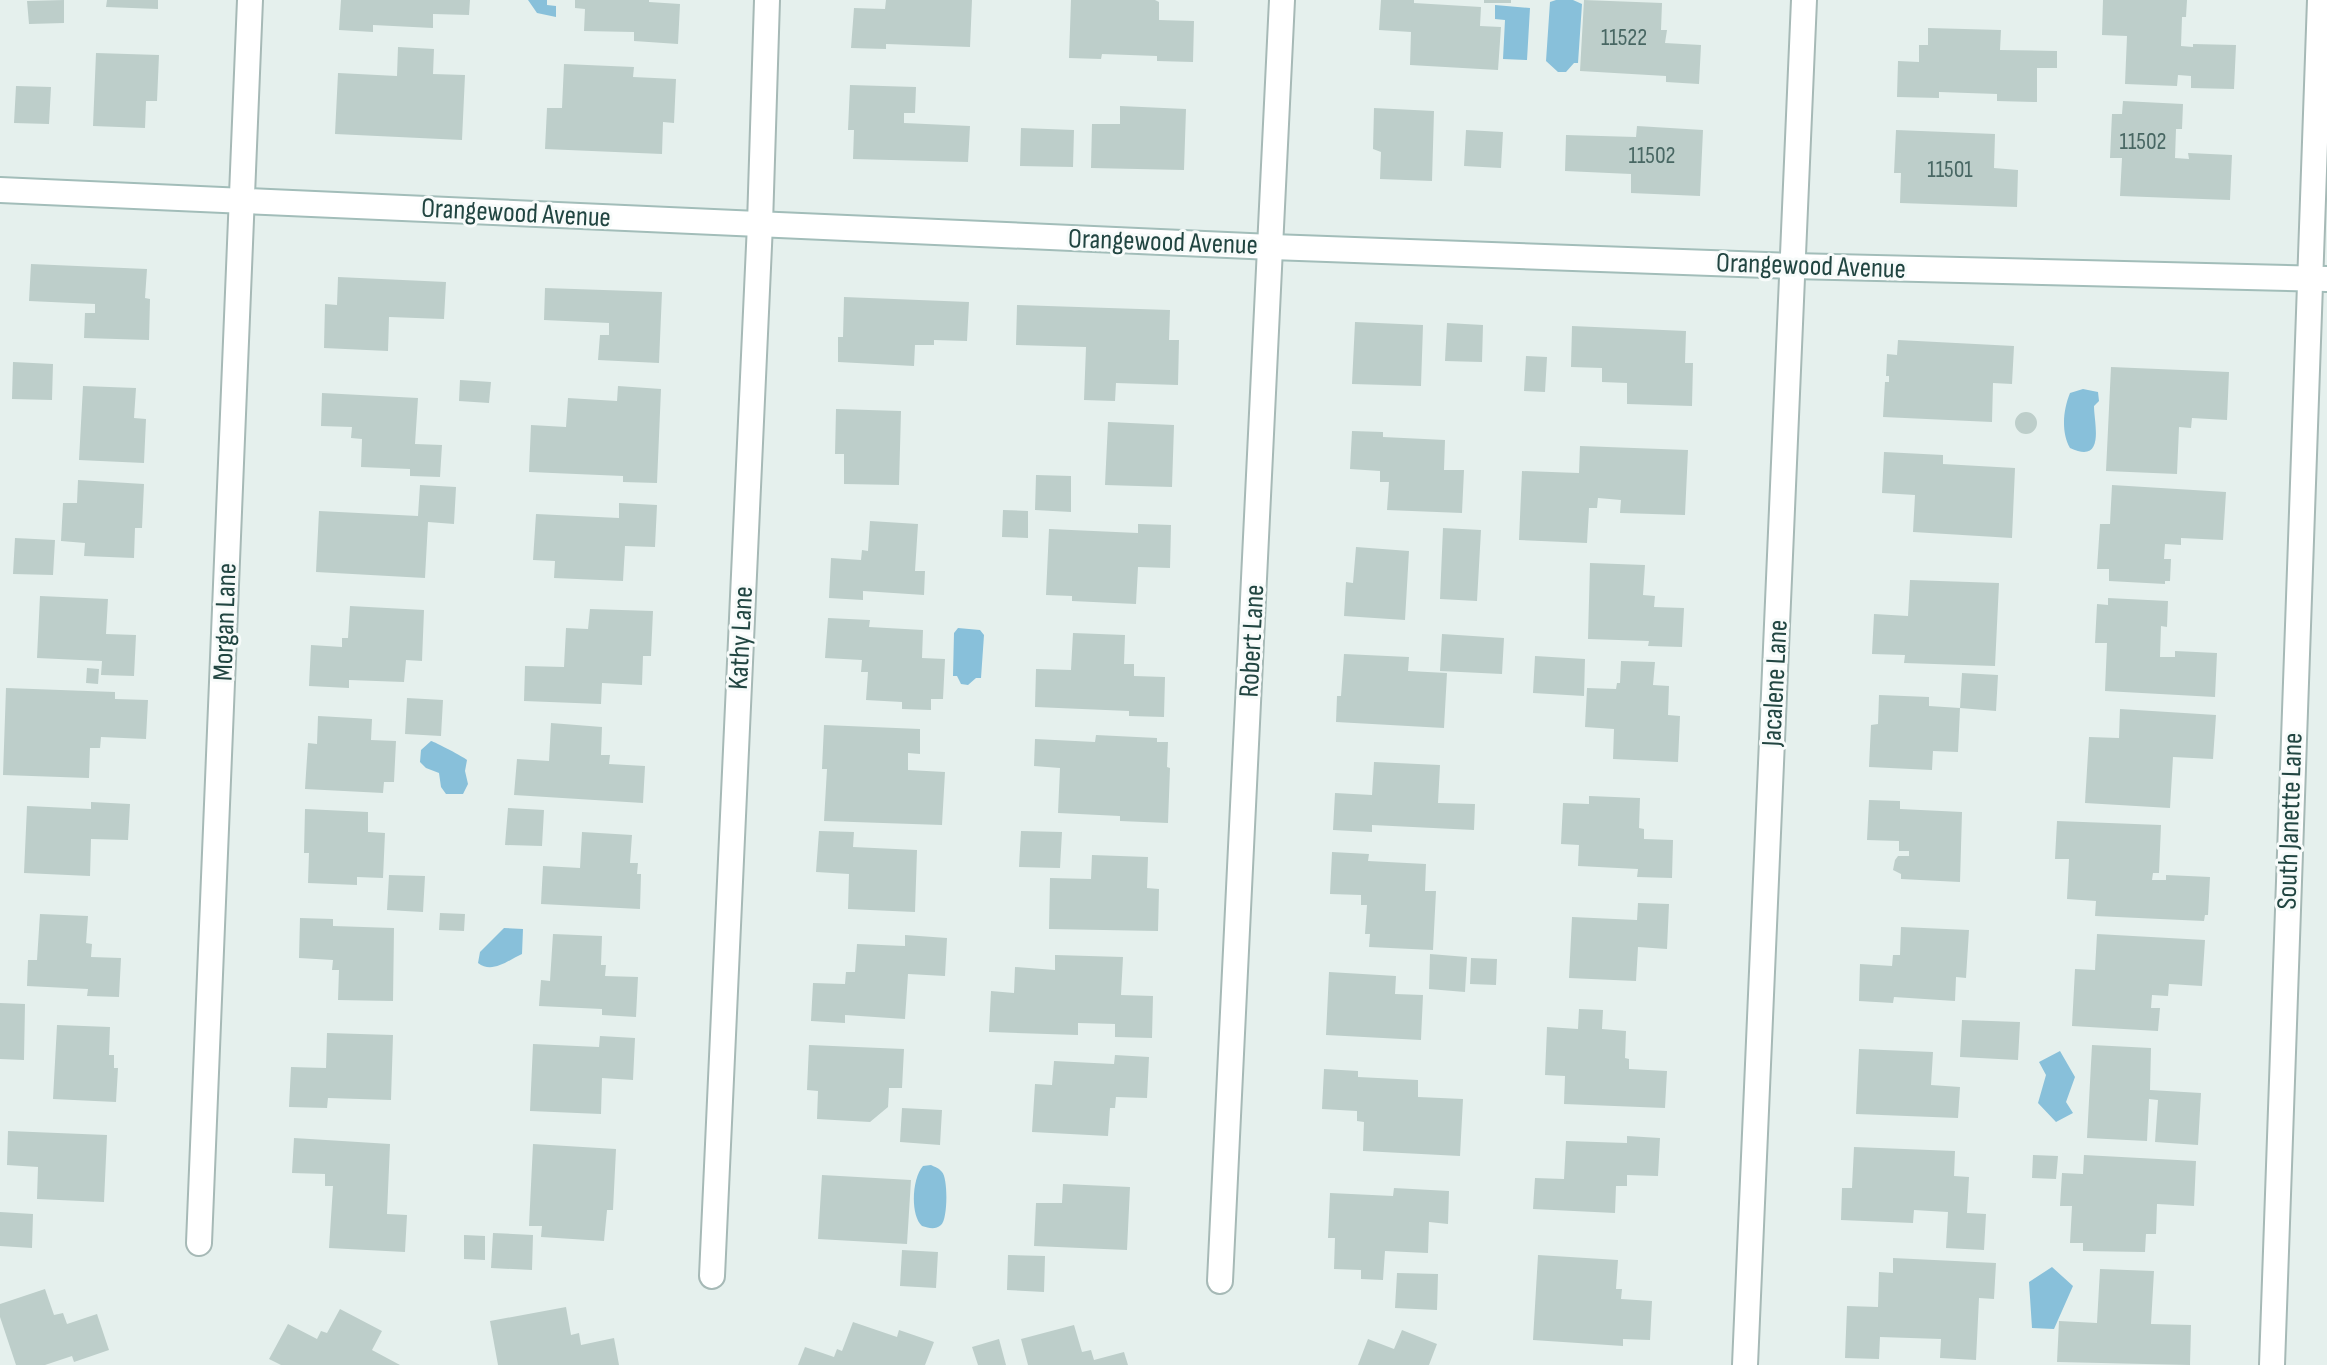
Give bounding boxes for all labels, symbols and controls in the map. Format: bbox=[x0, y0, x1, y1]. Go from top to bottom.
house number: 11522 bbox=[1601, 23, 1647, 52]
house number: 11502 bbox=[2119, 127, 2167, 156]
house number: 11502 bbox=[1628, 141, 1676, 170]
house number: 11501 bbox=[1927, 155, 1973, 184]
street label: Orangewood Avenue bbox=[420, 192, 612, 234]
street label: Orangewood Avenue bbox=[1068, 222, 1258, 262]
street label: Orangewood Avenue bbox=[1716, 246, 1906, 286]
street label: Morgan Lane bbox=[206, 562, 244, 682]
street label: Robert Lane bbox=[1233, 584, 1271, 698]
street label: Kathy Lane bbox=[722, 586, 760, 690]
street label: Jacalene Lane bbox=[1755, 619, 1795, 748]
street label: South Janette Lane bbox=[2270, 732, 2310, 910]

